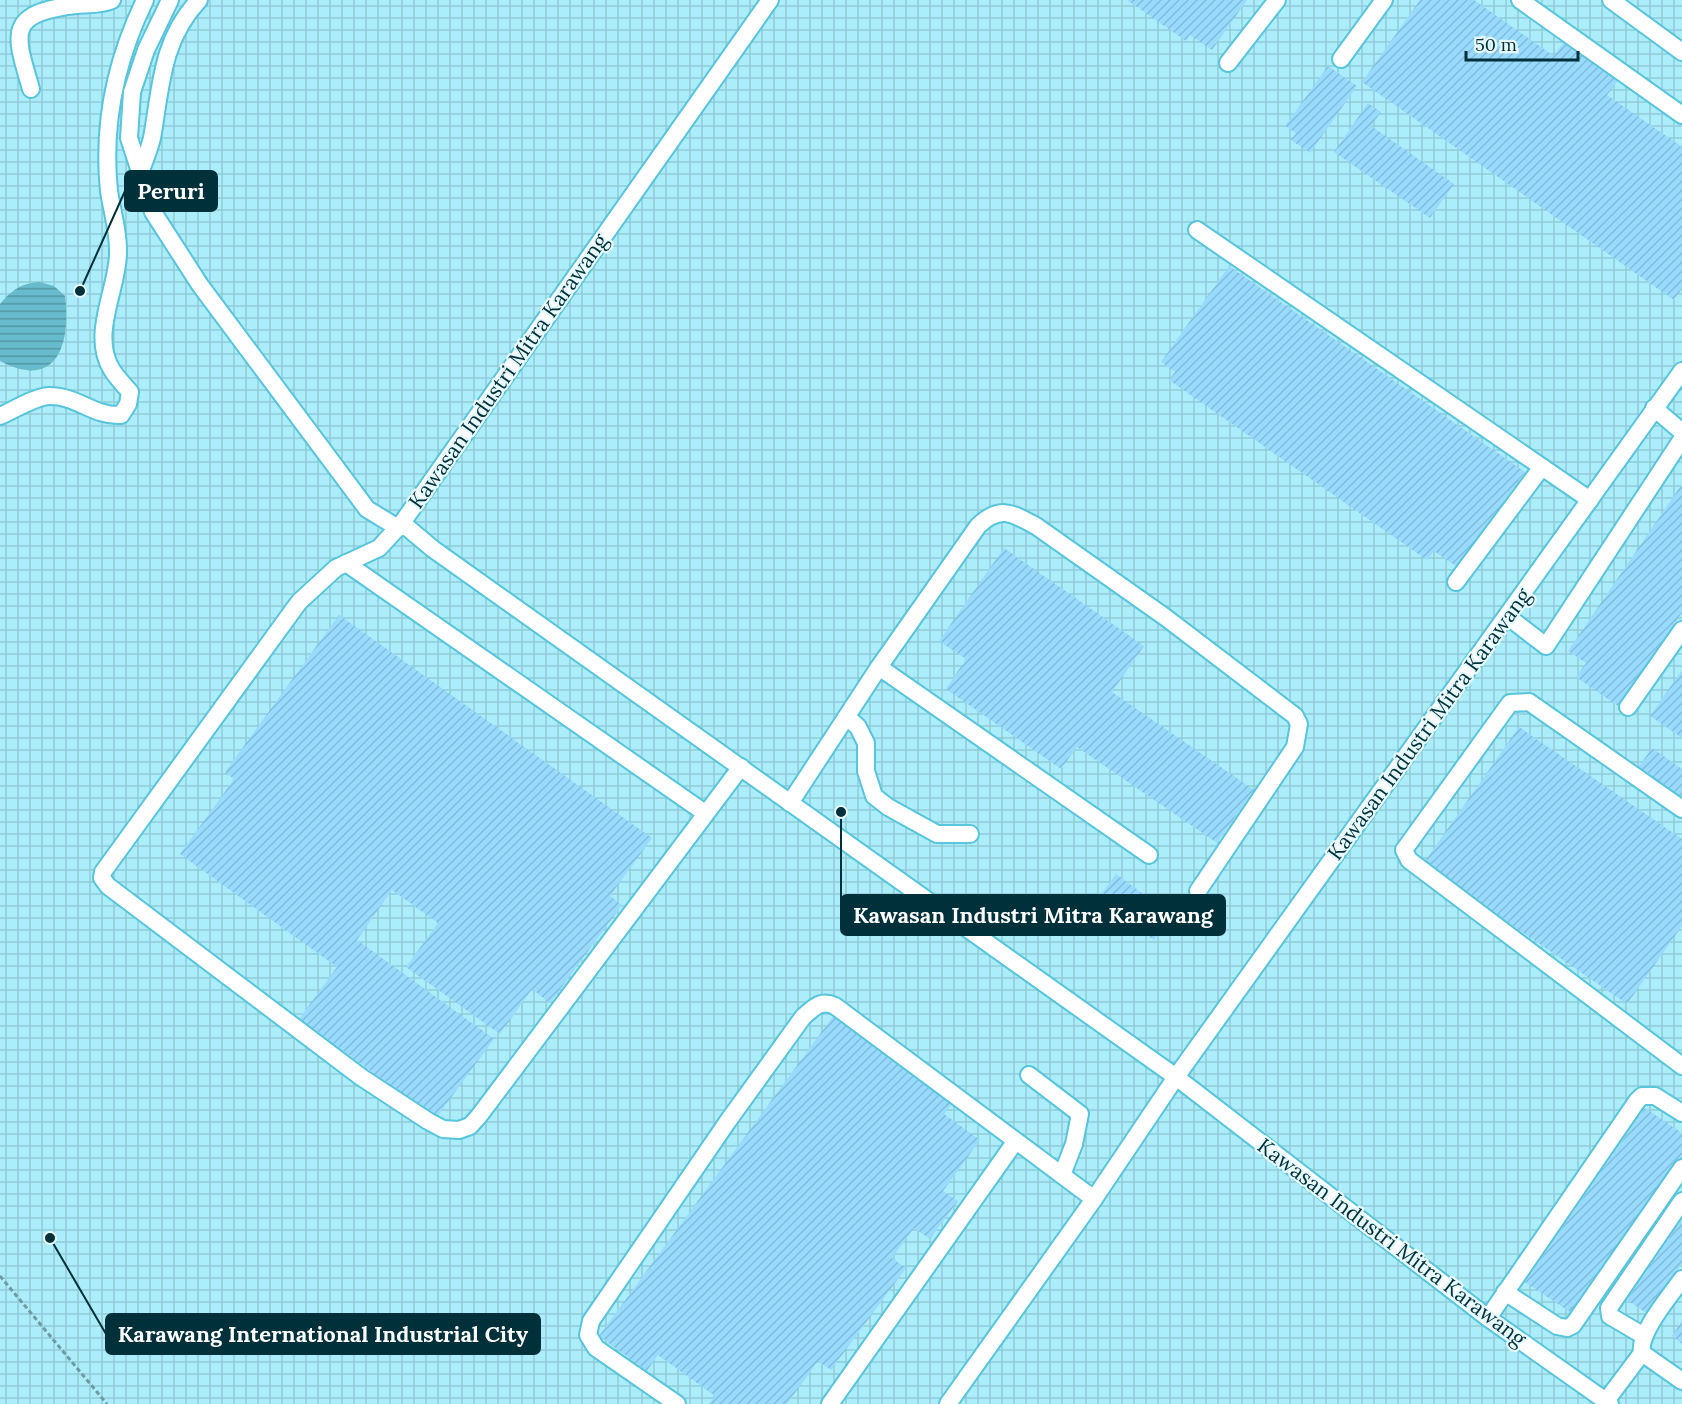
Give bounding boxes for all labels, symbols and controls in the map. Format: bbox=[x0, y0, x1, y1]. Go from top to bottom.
scale bar bbox=[1466, 24, 1578, 62]
text: 50 m bbox=[1475, 33, 1517, 56]
callout: Peruri bbox=[125, 171, 217, 211]
text: Peruri bbox=[137, 177, 205, 205]
street label: Kawasan Industri Mitra Karawang bbox=[402, 228, 614, 514]
street label: Kawasan Industri Mitra Karawang bbox=[1321, 582, 1537, 865]
callout: Kawasan Industri Mitra Karawang bbox=[841, 895, 1225, 935]
text: Kawasan Industri Mitra Karawang bbox=[853, 901, 1214, 929]
street label: Kawasan Industri Mitra Karawang bbox=[1252, 1132, 1532, 1352]
callout: Karawang International Industrial City bbox=[106, 1314, 540, 1354]
text: Karawang International Industrial City bbox=[118, 1320, 529, 1348]

